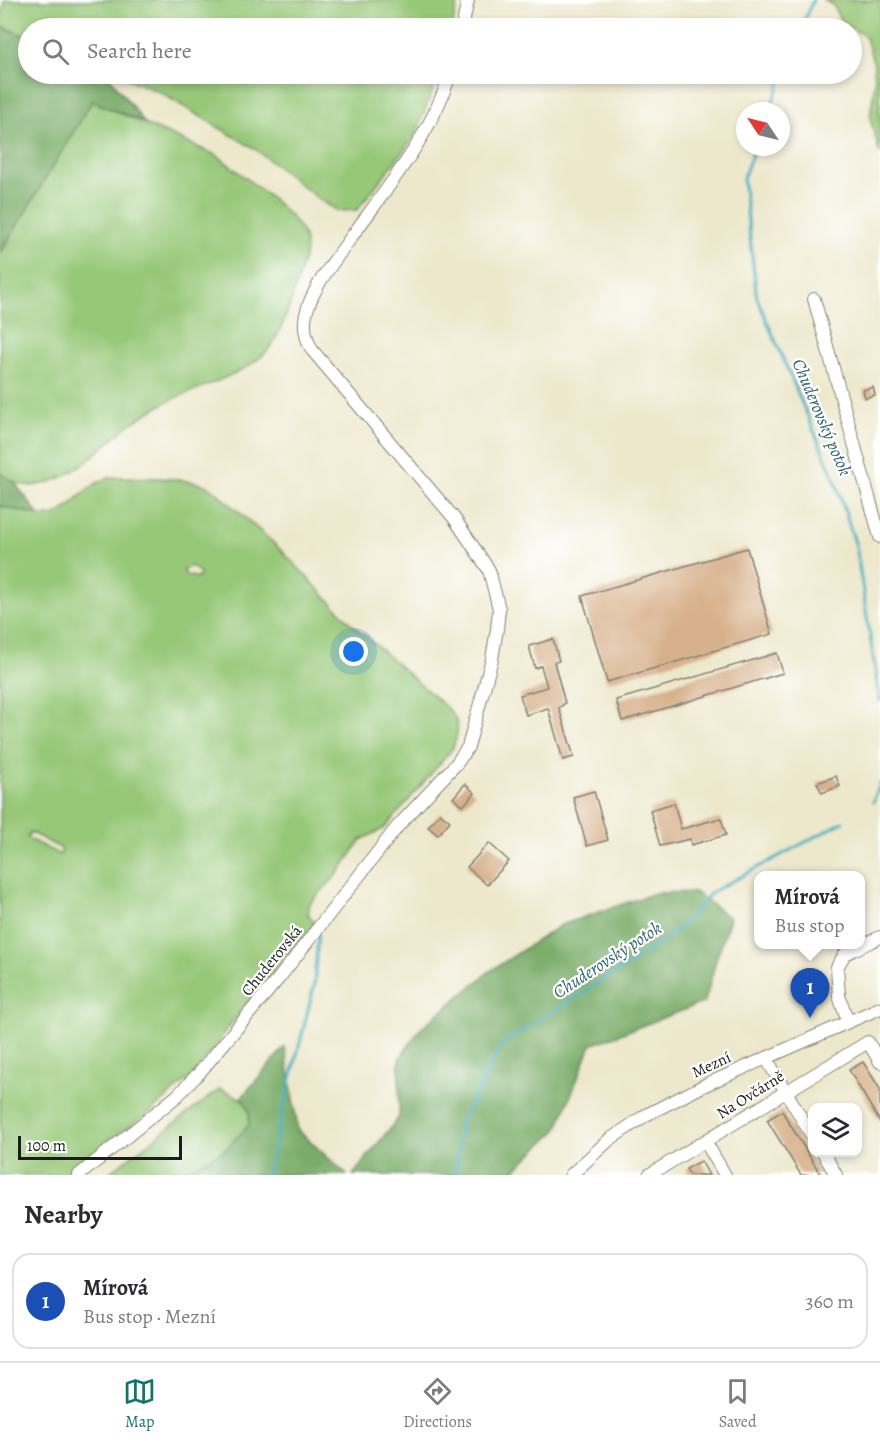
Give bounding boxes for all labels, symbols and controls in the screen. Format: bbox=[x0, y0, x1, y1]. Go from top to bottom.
search box bbox=[18, 18, 862, 84]
icon: search bbox=[39, 35, 72, 68]
text: Search here bbox=[87, 36, 192, 66]
north arrow bbox=[736, 102, 790, 156]
water label: Chuderovský potok bbox=[787, 355, 857, 479]
your location bbox=[339, 637, 368, 666]
popup bbox=[754, 871, 865, 949]
text: Mírová bbox=[775, 882, 840, 912]
text: Bus stop bbox=[775, 912, 844, 939]
water label: Chuderovský potok bbox=[548, 916, 666, 1004]
street label: Chuderovská bbox=[236, 920, 308, 1001]
pin: 1 bbox=[790, 968, 830, 1018]
street label: Mezní bbox=[688, 1046, 735, 1084]
street label: Na Ovčárně bbox=[712, 1065, 789, 1124]
map controls bbox=[808, 1103, 862, 1157]
button: layers bbox=[808, 1103, 862, 1157]
scale bar bbox=[18, 1133, 182, 1160]
text: 100 m bbox=[27, 1135, 66, 1157]
text: Nearby bbox=[24, 1197, 103, 1232]
text: Mírová bbox=[83, 1273, 148, 1303]
text: 1 bbox=[42, 1288, 49, 1315]
text: 360 m bbox=[805, 1288, 854, 1315]
text: Bus stop · Mezní bbox=[83, 1303, 216, 1330]
tab: Map bbox=[123, 1375, 156, 1433]
tab: Directions bbox=[403, 1375, 472, 1433]
tab: Saved bbox=[719, 1375, 757, 1433]

